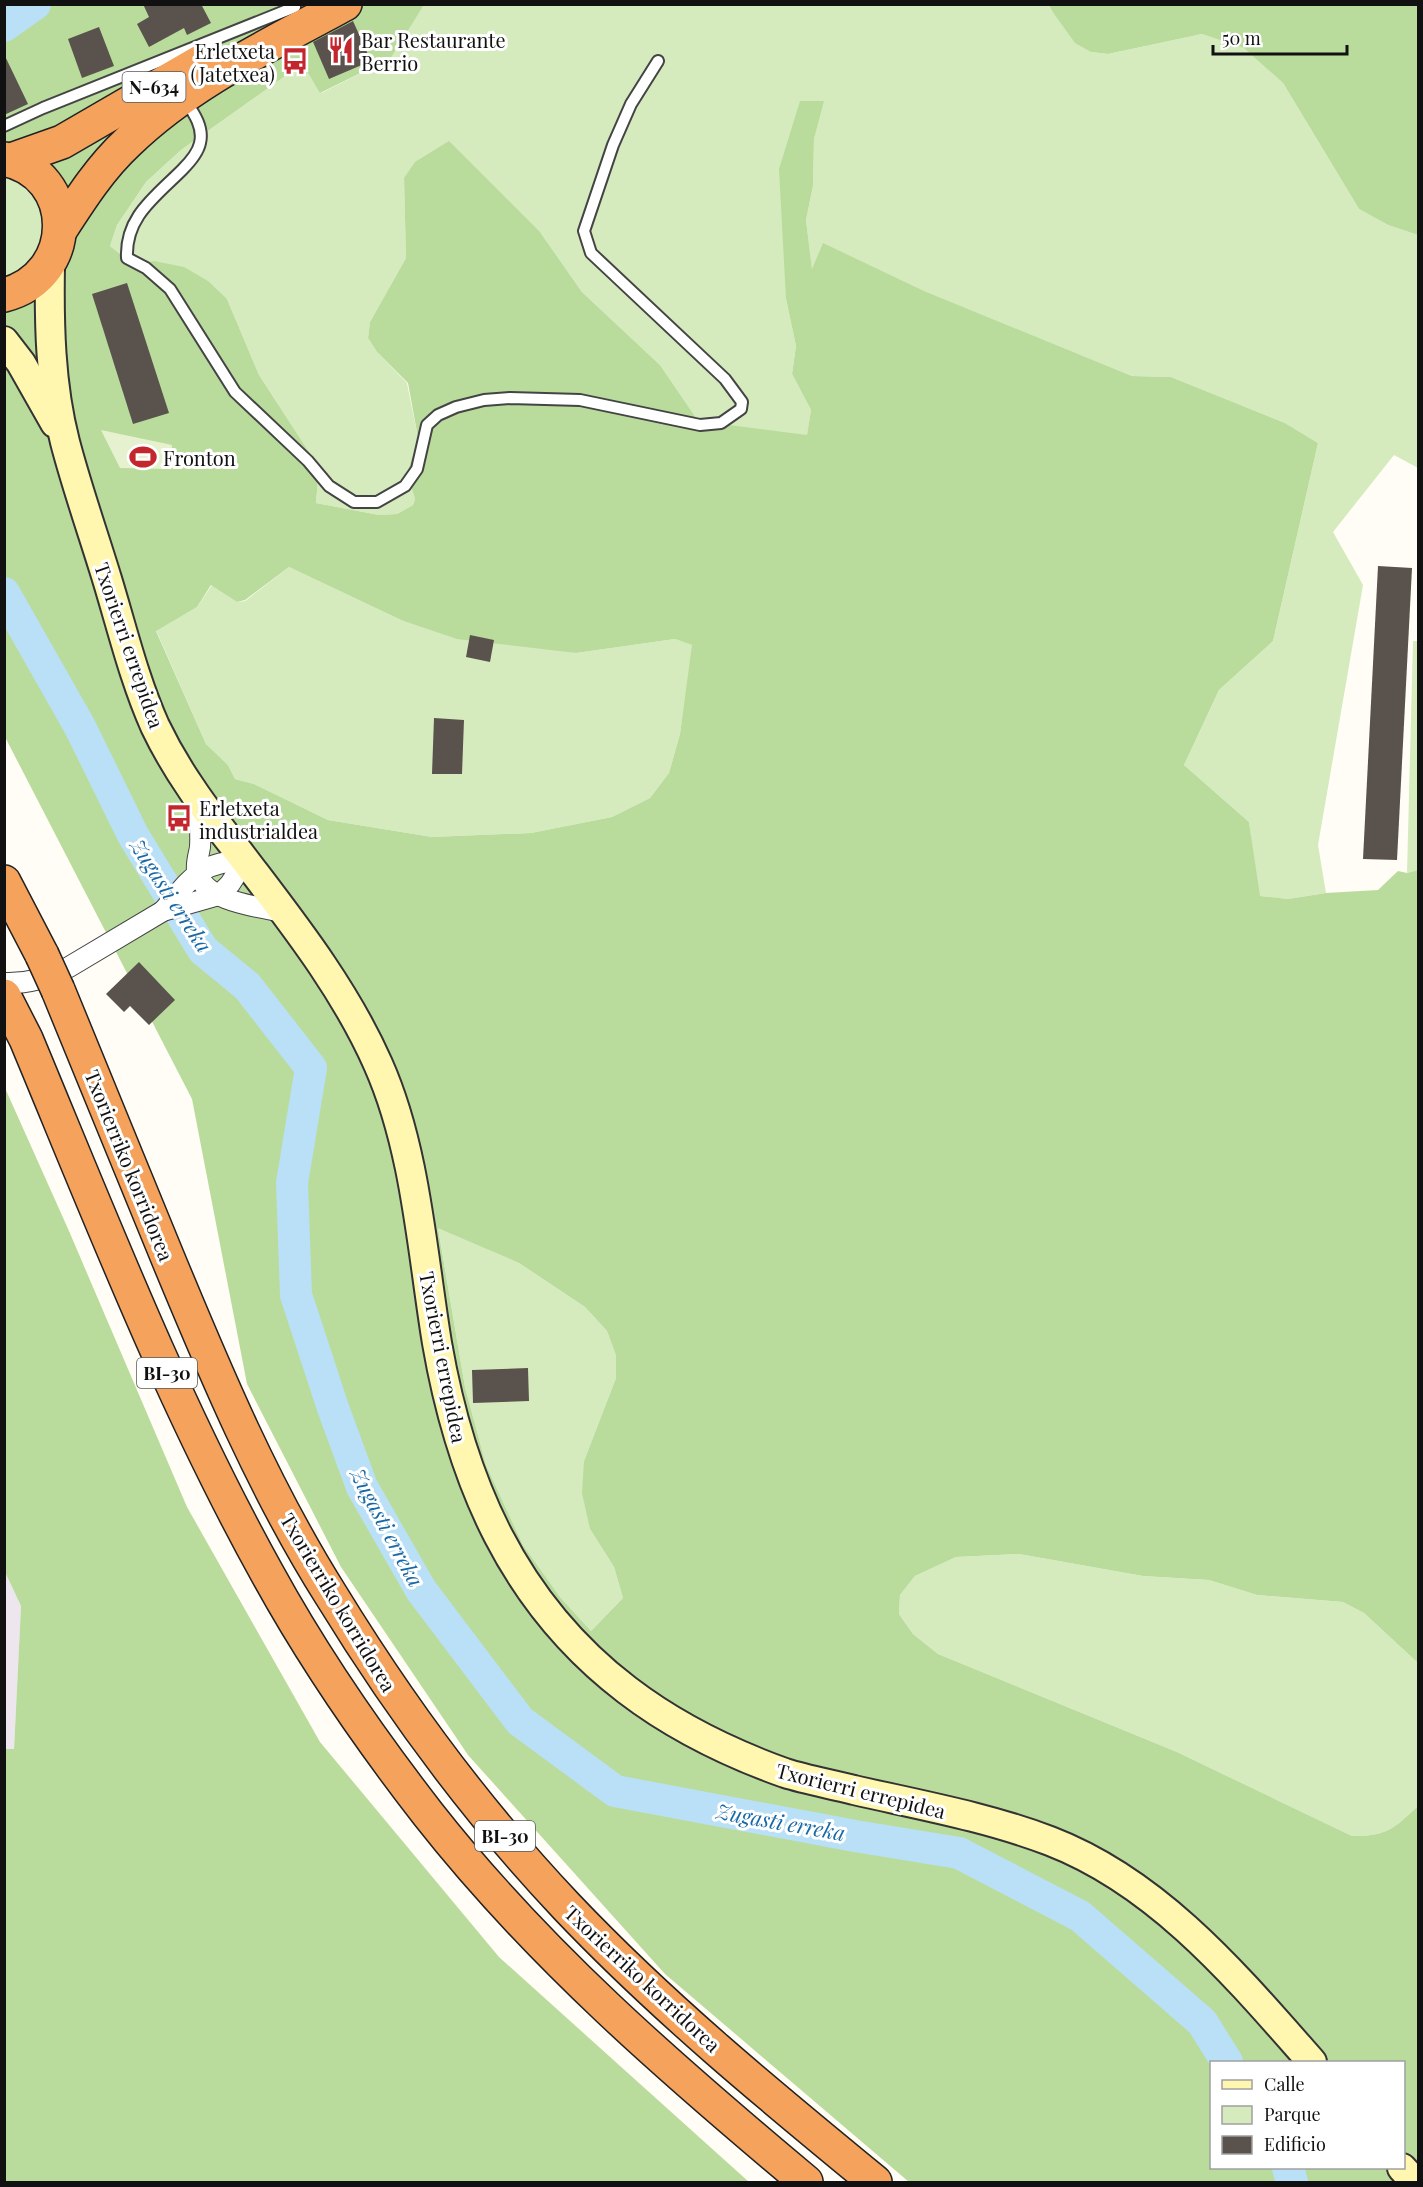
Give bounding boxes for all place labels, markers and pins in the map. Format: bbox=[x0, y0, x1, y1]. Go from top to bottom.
place label: Bar Restaurante Berrio bbox=[361, 26, 506, 76]
restaurant icon: Bar Restaurante Berrio bbox=[326, 35, 356, 65]
place label: Erletxeta (Jatetxea) bbox=[191, 37, 275, 87]
bus stop icon: Erletxeta (Jatetxea) bbox=[280, 46, 310, 76]
sports icon: Fronton bbox=[128, 442, 158, 472]
place label: Fronton bbox=[163, 444, 236, 471]
place label: Erletxeta industrialdea bbox=[199, 794, 318, 844]
bus stop icon: Erletxeta industrialdea bbox=[164, 803, 194, 833]

